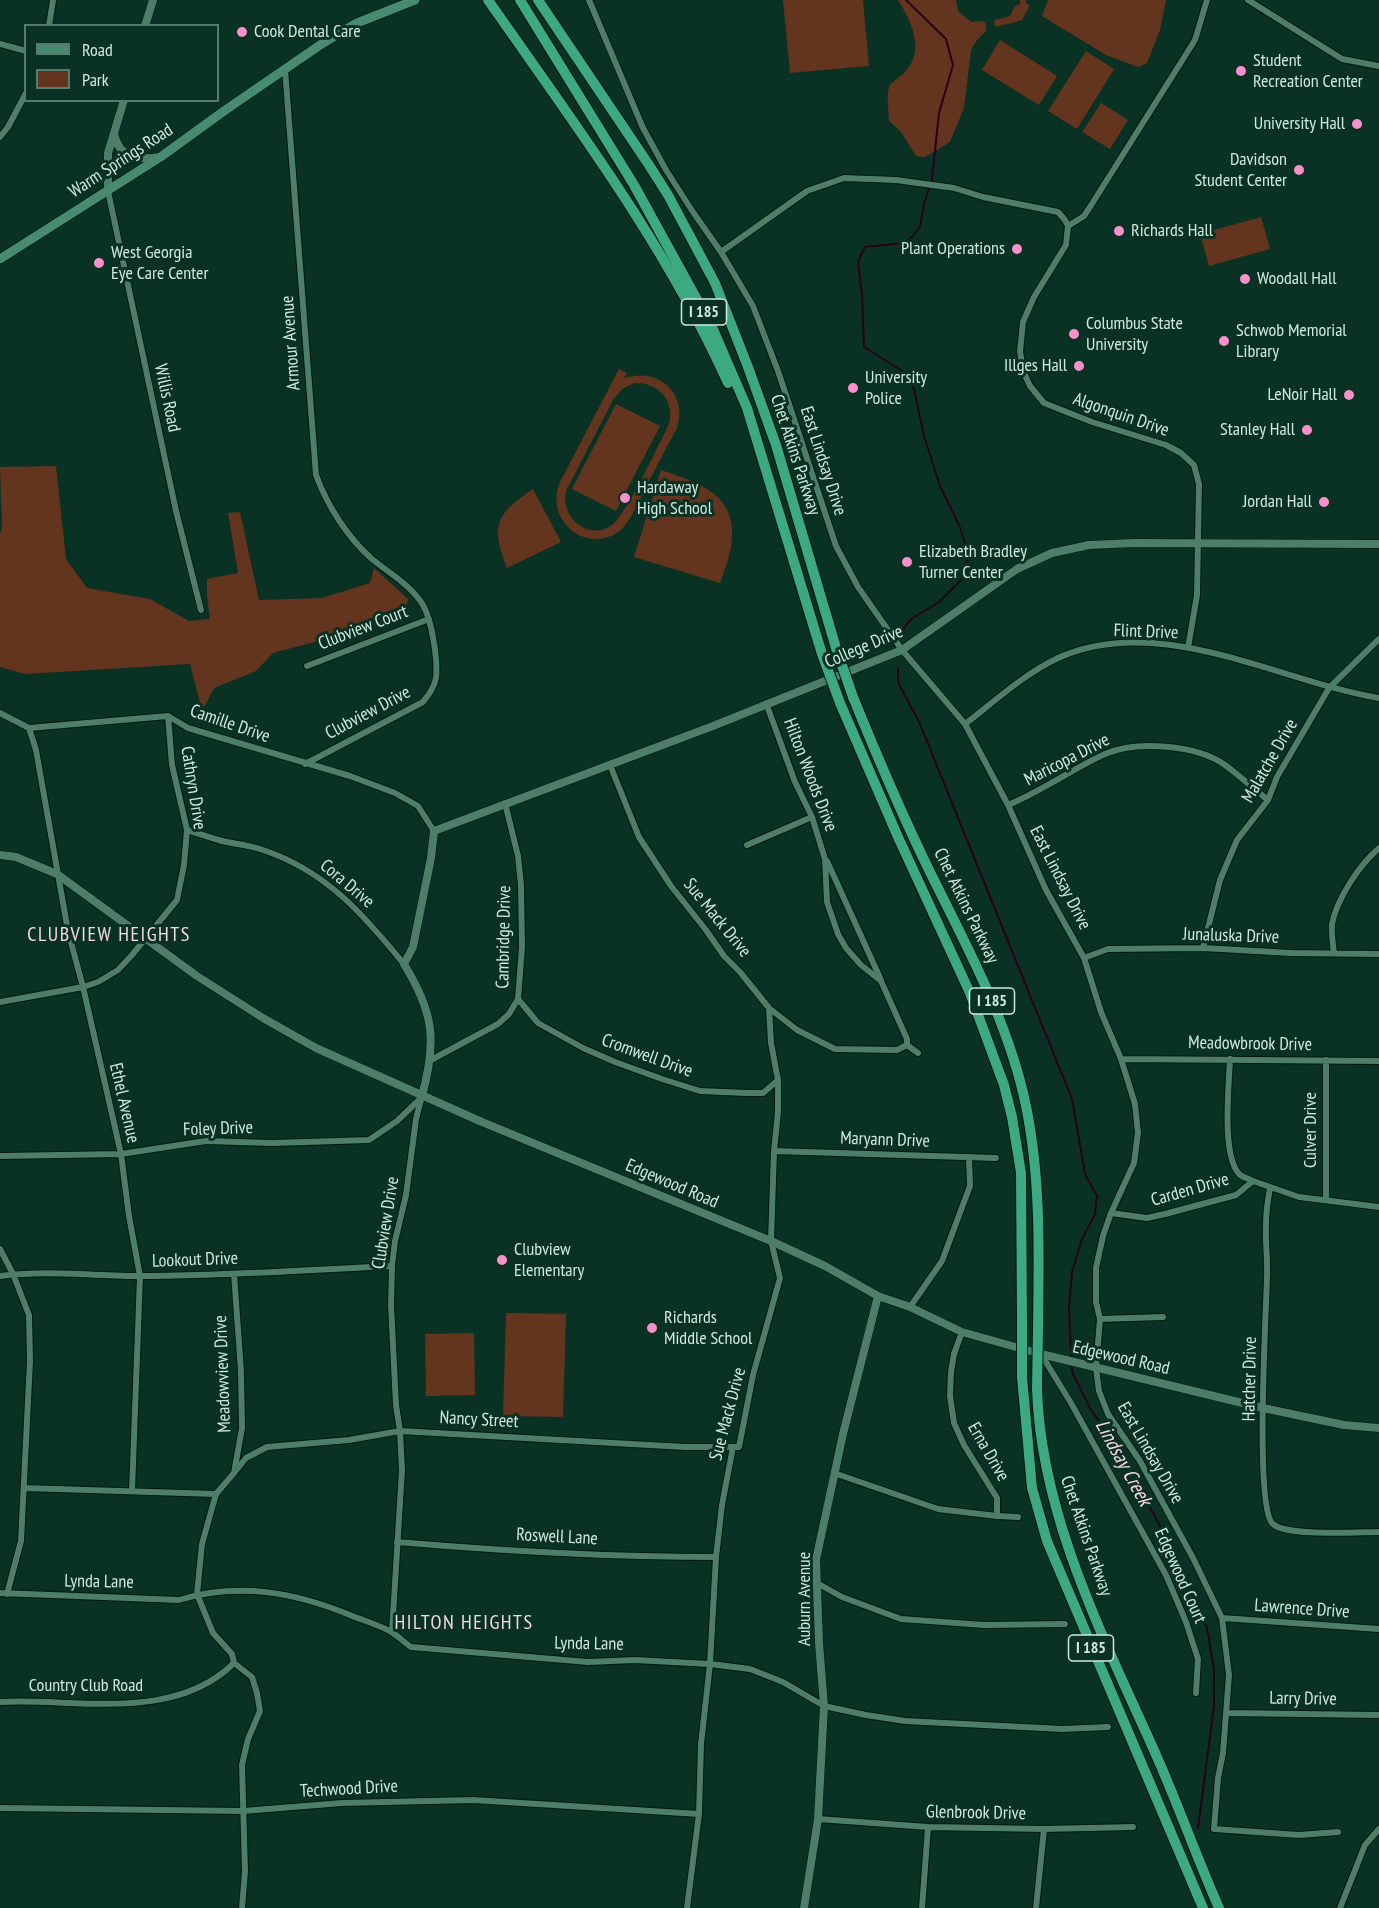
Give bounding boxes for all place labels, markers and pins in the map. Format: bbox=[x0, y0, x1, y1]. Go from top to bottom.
place label: Cook Dental Care bbox=[254, 21, 361, 43]
marker: Cook Dental Care bbox=[235, 25, 249, 39]
place label: Student Recreation Center bbox=[1253, 50, 1363, 92]
marker: Student Recreation Center bbox=[1234, 64, 1248, 78]
place label: University Hall bbox=[1254, 113, 1345, 135]
marker: University Hall bbox=[1350, 117, 1364, 131]
place label: Davidson Student Center bbox=[1194, 149, 1287, 192]
marker: Davidson Student Center bbox=[1292, 163, 1306, 177]
place label: Richards Hall bbox=[1131, 220, 1213, 242]
marker: Richards Hall bbox=[1112, 224, 1126, 238]
place label: Plant Operations bbox=[901, 238, 1005, 260]
place label: West Georgia Eye Care Center bbox=[111, 242, 208, 284]
marker: Plant Operations bbox=[1010, 242, 1024, 256]
marker: West Georgia Eye Care Center bbox=[92, 256, 106, 270]
place label: Woodall Hall bbox=[1257, 268, 1336, 290]
marker: Woodall Hall bbox=[1238, 272, 1252, 286]
place label: Columbus State University bbox=[1086, 313, 1183, 356]
place label: Schwob Memorial Library bbox=[1236, 320, 1347, 362]
marker: Columbus State University bbox=[1067, 327, 1081, 341]
marker: Schwob Memorial Library bbox=[1217, 334, 1231, 348]
place label: Illges Hall bbox=[1004, 355, 1067, 377]
marker: Illges Hall bbox=[1072, 359, 1086, 373]
place label: University Police bbox=[865, 367, 927, 410]
marker: University Police bbox=[846, 381, 860, 395]
place label: LeNoir Hall bbox=[1268, 384, 1337, 406]
marker: LeNoir Hall bbox=[1342, 388, 1356, 402]
place label: Stanley Hall bbox=[1220, 419, 1295, 441]
marker: Stanley Hall bbox=[1300, 423, 1314, 437]
place label: Hardaway High School bbox=[637, 477, 712, 520]
marker: Hardaway High School bbox=[618, 491, 632, 505]
place label: Jordan Hall bbox=[1243, 491, 1312, 513]
marker: Jordan Hall bbox=[1317, 495, 1331, 509]
place label: Elizabeth Bradley Turner Center bbox=[919, 541, 1027, 584]
marker: Elizabeth Bradley Turner Center bbox=[900, 555, 914, 569]
place label: Clubview Elementary bbox=[514, 1239, 584, 1282]
marker: Clubview Elementary bbox=[495, 1253, 509, 1267]
place label: Richards Middle School bbox=[664, 1307, 752, 1350]
marker: Richards Middle School bbox=[645, 1321, 659, 1335]

